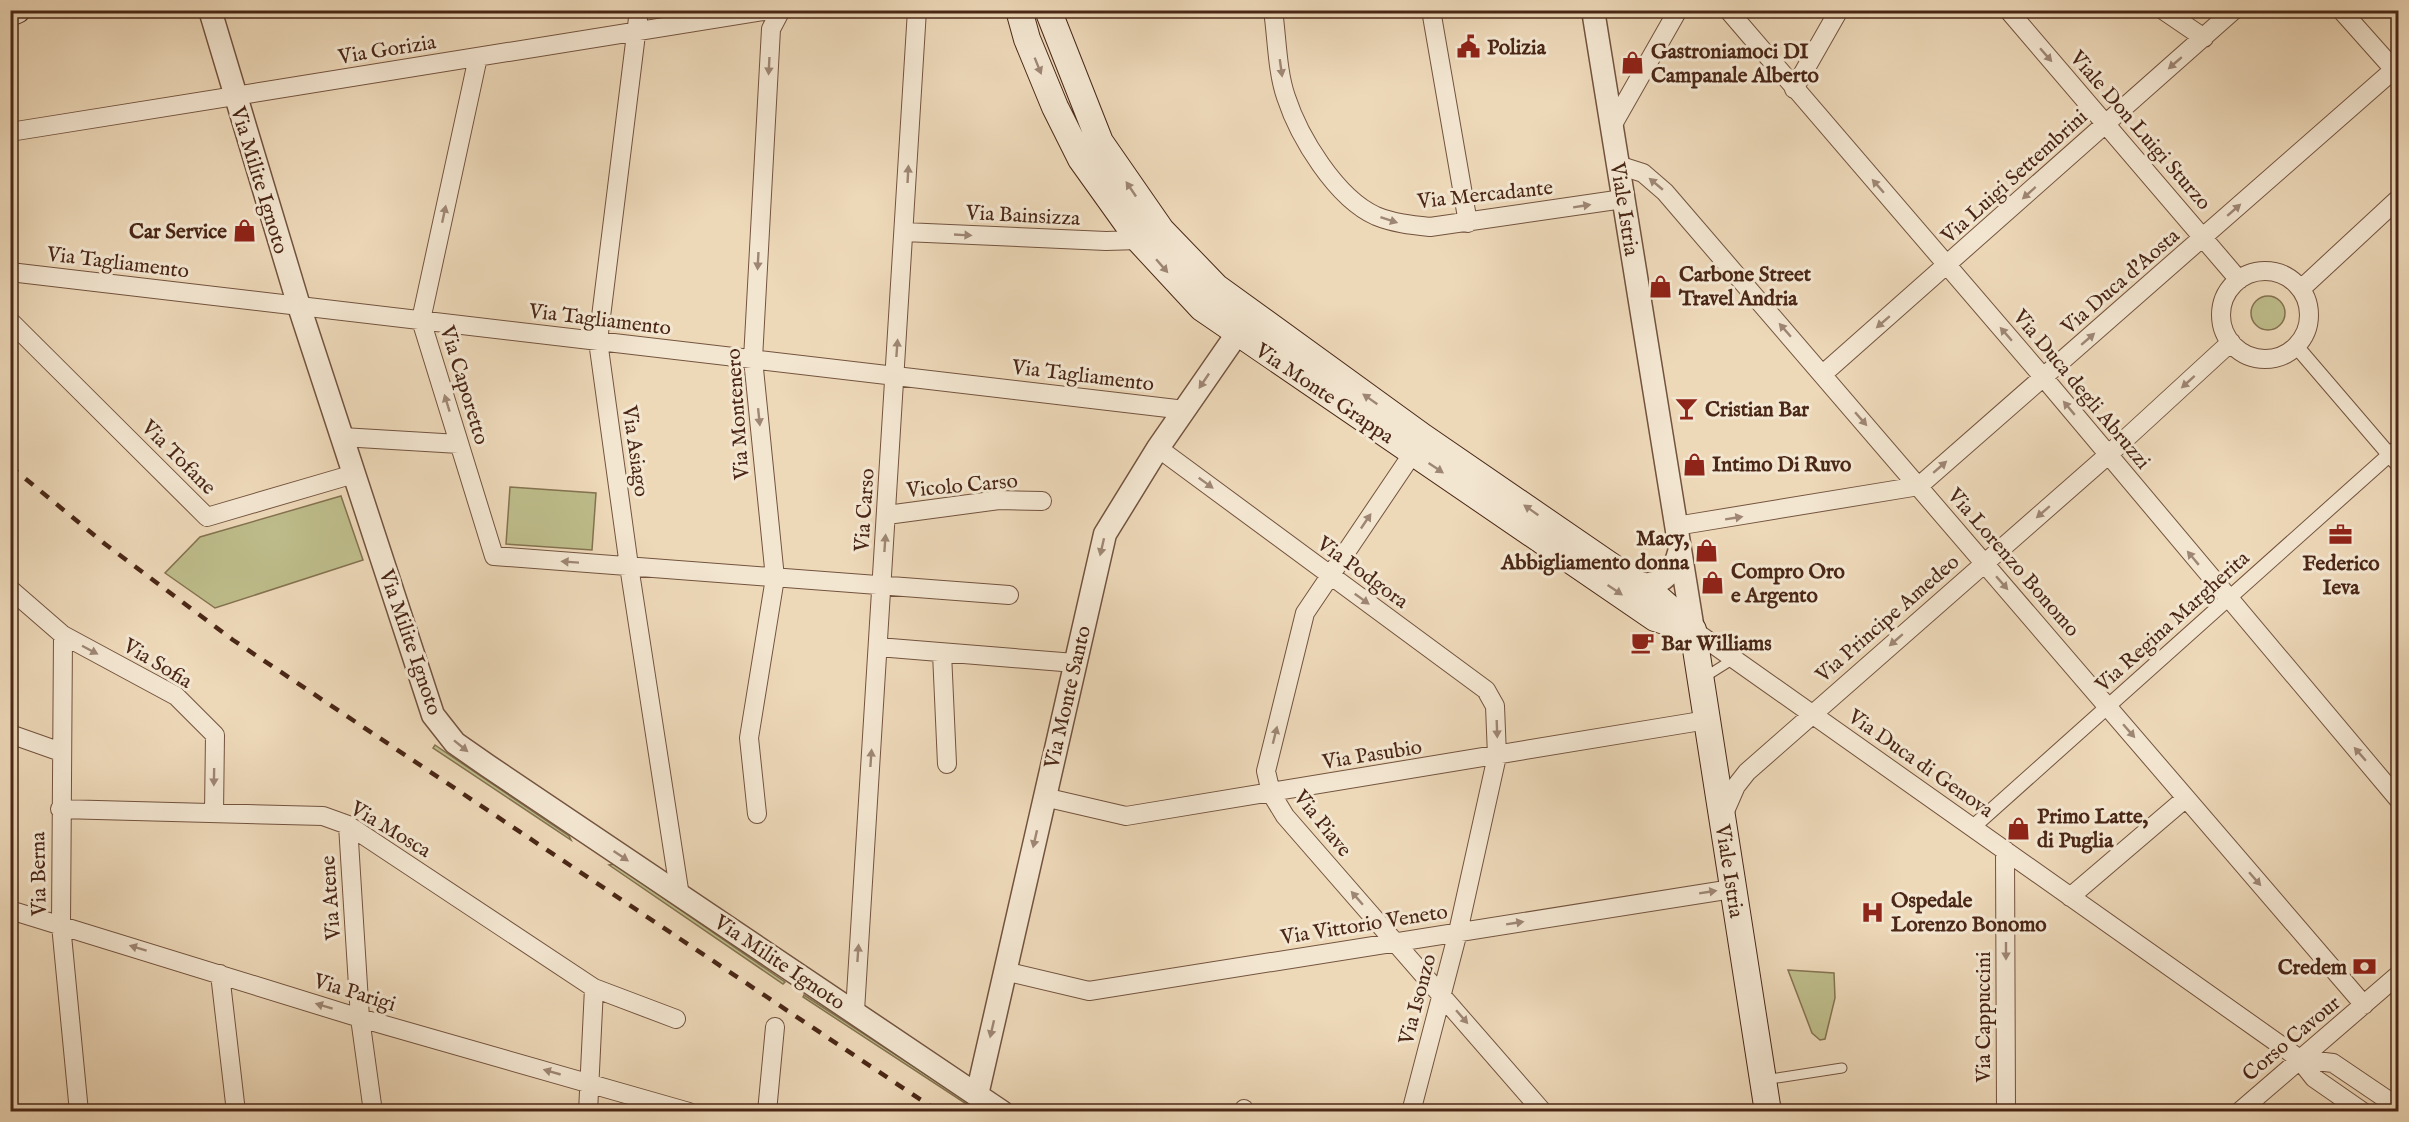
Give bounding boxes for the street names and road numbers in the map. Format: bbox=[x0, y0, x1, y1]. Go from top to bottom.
street label: Via Gorizia bbox=[335, 29, 439, 72]
street label: Viale Don Luigi Sturzo bbox=[2062, 45, 2217, 216]
street label: Via Milite Ignoto bbox=[223, 103, 294, 257]
street label: Via Luigi Settembrini bbox=[1935, 104, 2094, 251]
street label: Viale Istria bbox=[1603, 160, 1644, 259]
street label: Via Mercadante bbox=[1415, 175, 1555, 216]
street label: Via Bainsizza bbox=[964, 200, 1082, 233]
street label: Via Duca d'Aosta bbox=[2055, 223, 2187, 342]
street label: Via Tagliamento bbox=[44, 241, 190, 286]
street label: Via Tagliamento bbox=[526, 298, 672, 343]
street label: Via Duca degli Abruzzi bbox=[2005, 304, 2156, 475]
street label: Via Caporetto bbox=[432, 322, 494, 448]
street label: Via Monte Grappa bbox=[1249, 337, 1399, 451]
street label: Via Montenero bbox=[720, 347, 757, 481]
street label: Via Tagliamento bbox=[1009, 354, 1155, 399]
street label: Via Asiago bbox=[615, 403, 654, 499]
street label: Via Tofane bbox=[134, 414, 221, 502]
street label: Via Carso bbox=[849, 468, 882, 554]
street label: Vicolo Carso bbox=[904, 468, 1019, 505]
street label: Via Lorenzo Bonomo bbox=[1940, 482, 2085, 643]
street label: Via Podgora bbox=[1310, 530, 1414, 616]
street label: Via Regina Margherita bbox=[2089, 545, 2257, 699]
street label: Via Principe Amedeo bbox=[1810, 549, 1966, 690]
street label: Via Milite Ignoto bbox=[372, 565, 447, 719]
street label: Via Monte Santo bbox=[1039, 623, 1098, 772]
street label: Via Sofia bbox=[117, 633, 198, 696]
street label: Via Duca di Genova bbox=[1841, 703, 1999, 825]
street label: Via Pasubio bbox=[1320, 734, 1424, 777]
street label: Via Piave bbox=[1286, 784, 1357, 863]
street label: Via Mosca bbox=[344, 795, 436, 865]
street label: Viale Istria bbox=[1708, 822, 1749, 921]
street label: Via Berna bbox=[25, 831, 54, 917]
street label: Via Atene bbox=[315, 854, 348, 942]
street label: Via Vittorio Veneto bbox=[1278, 899, 1450, 952]
street label: Via Milite Ignoto bbox=[708, 909, 850, 1017]
street label: Via Isonzo bbox=[1393, 951, 1444, 1049]
street label: Via Cappuccini bbox=[1971, 951, 1998, 1084]
street label: Via Parigi bbox=[309, 968, 399, 1019]
street label: Corso Cavour bbox=[2237, 990, 2347, 1088]

